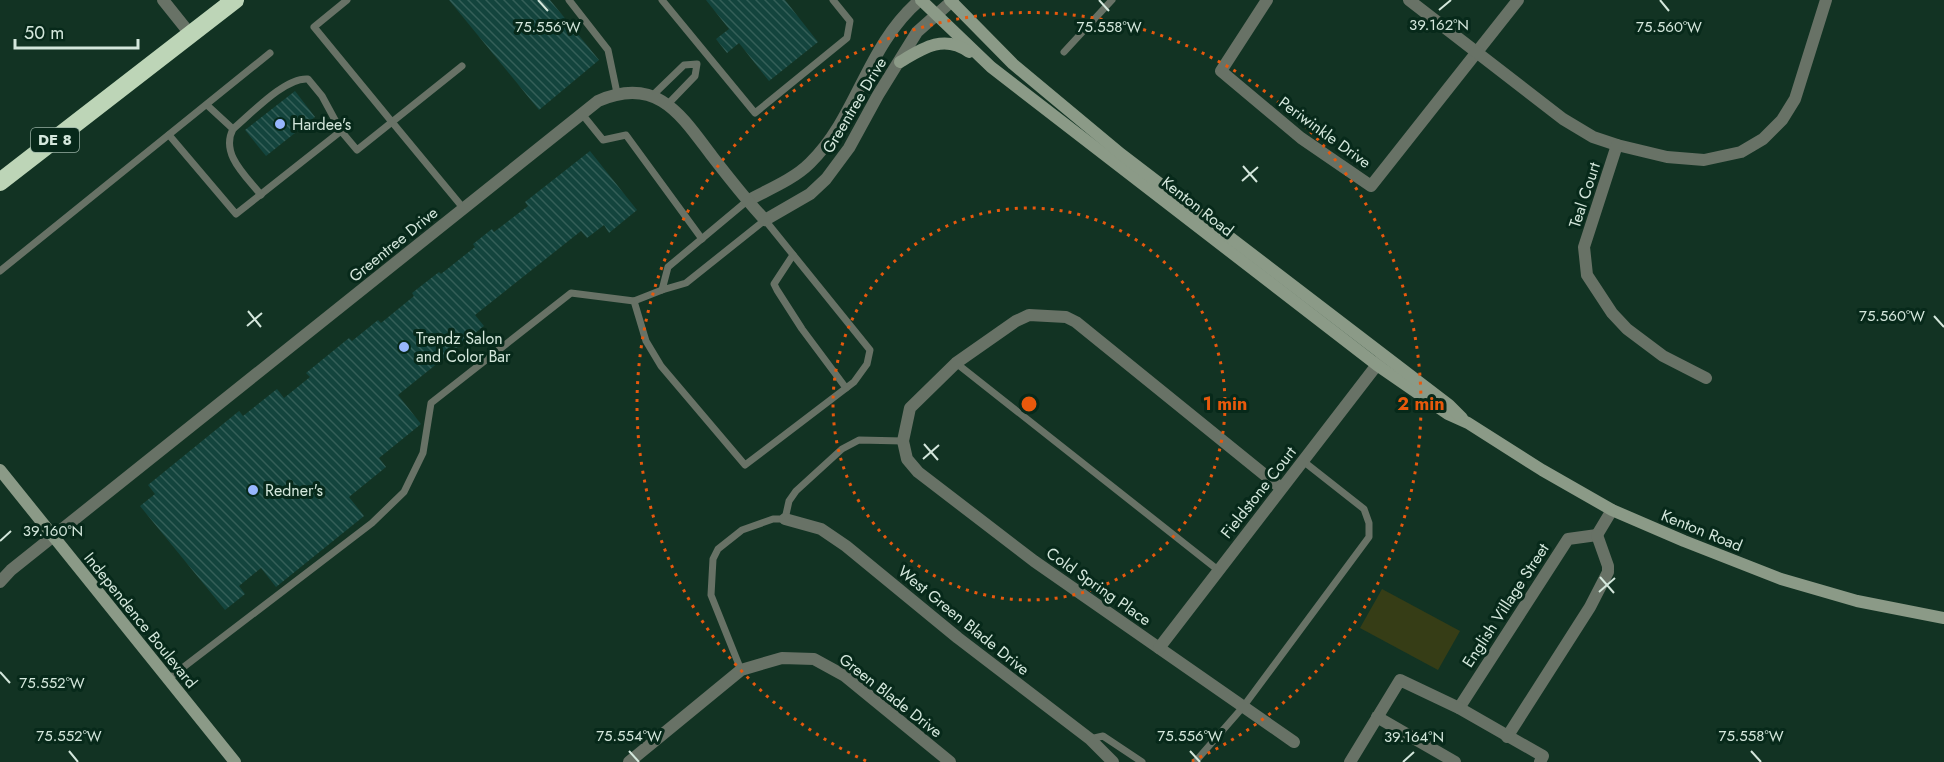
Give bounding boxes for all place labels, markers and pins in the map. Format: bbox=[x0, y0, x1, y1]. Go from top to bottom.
place label: Hardee's bbox=[292, 113, 351, 136]
marker: Hardee's bbox=[273, 117, 287, 131]
place label: Trendz Salon and Color Bar bbox=[416, 327, 511, 368]
marker: Trendz Salon and Color Bar bbox=[397, 340, 411, 354]
centre of rings bbox=[1019, 394, 1039, 414]
place label: Redner's bbox=[265, 479, 323, 502]
marker: Redner's bbox=[246, 483, 260, 497]

